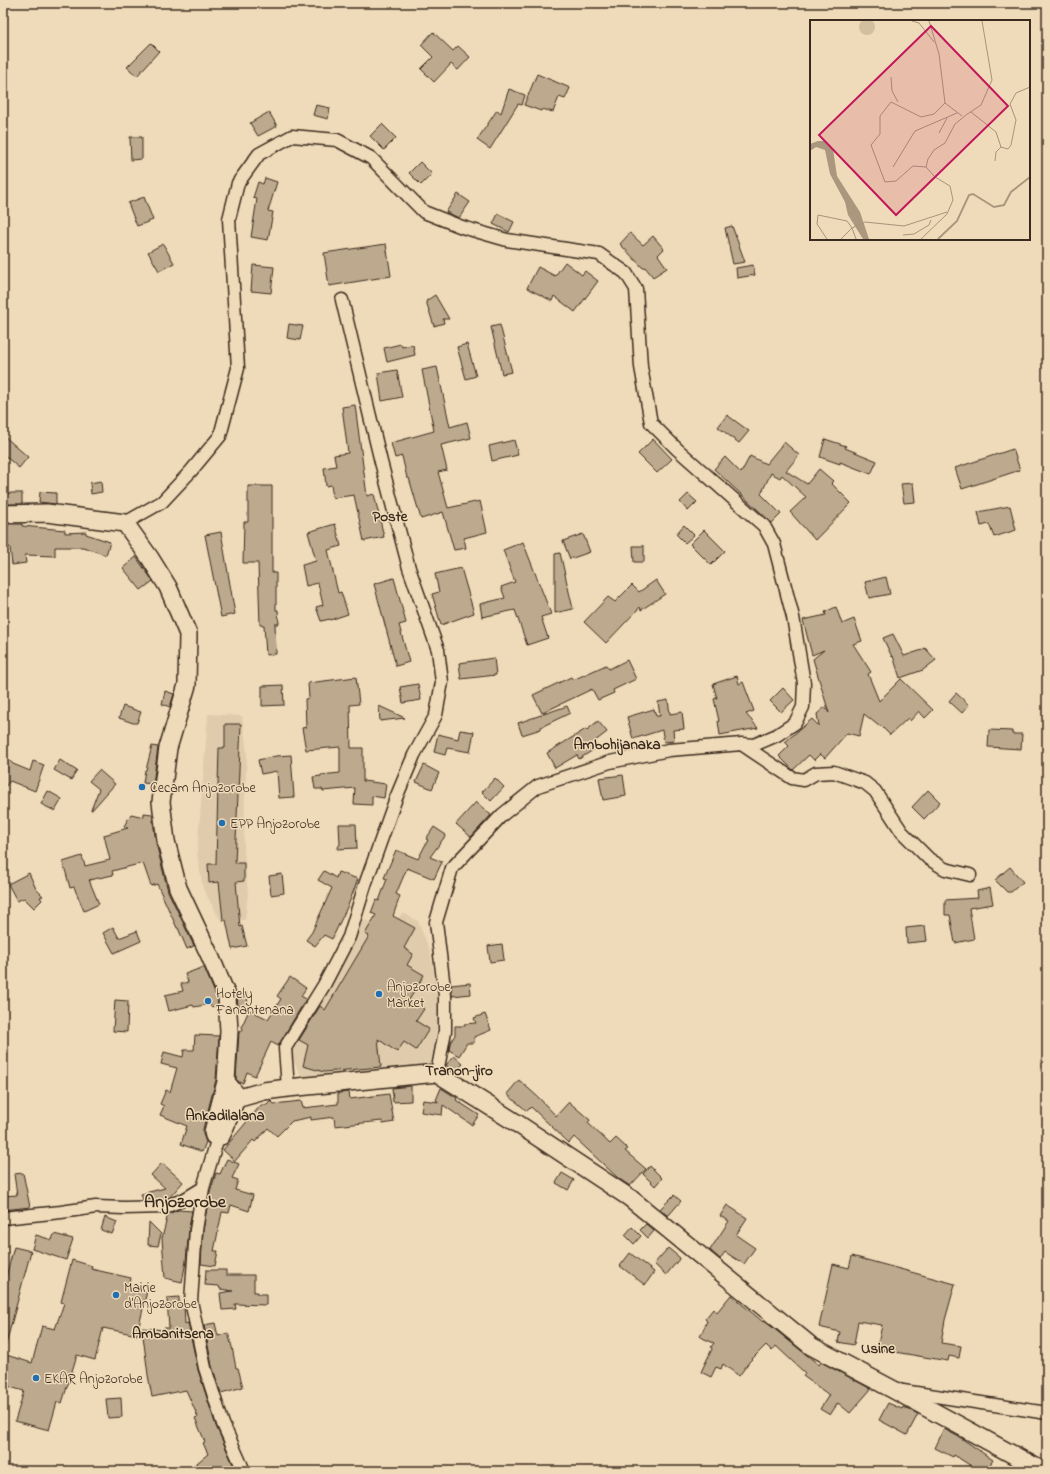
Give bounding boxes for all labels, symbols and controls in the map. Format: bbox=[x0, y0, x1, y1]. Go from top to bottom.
inset map bbox=[810, 20, 1030, 240]
district label: Poste bbox=[373, 506, 409, 528]
district label: Ambohijanaka bbox=[573, 734, 661, 756]
place label: Cecam Anjozorobe bbox=[150, 778, 256, 799]
marker: Cecam Anjozorobe bbox=[137, 782, 147, 792]
place label: EPP Anjozorobe bbox=[230, 814, 321, 835]
marker: EPP Anjozorobe bbox=[217, 818, 227, 828]
place label: Anjozorobe Market bbox=[387, 977, 451, 1014]
place label: Hotely Fanantenana bbox=[215, 984, 294, 1021]
marker: Anjozorobe Market bbox=[374, 989, 384, 999]
marker: Hotely Fanantenana bbox=[203, 996, 213, 1006]
district label: Tranon-jiro bbox=[425, 1060, 493, 1082]
district label: Ankadilalana bbox=[185, 1105, 265, 1127]
district label: Anjozorobe bbox=[144, 1190, 227, 1216]
place label: Mairie d'Anjozorobe bbox=[124, 1278, 198, 1315]
marker: Mairie d'Anjozorobe bbox=[111, 1290, 121, 1300]
district label: Ambanitsena bbox=[132, 1323, 214, 1345]
district label: Usine bbox=[861, 1338, 896, 1360]
place label: EKAR Anjozorobe bbox=[44, 1369, 143, 1390]
marker: EKAR Anjozorobe bbox=[31, 1373, 41, 1383]

